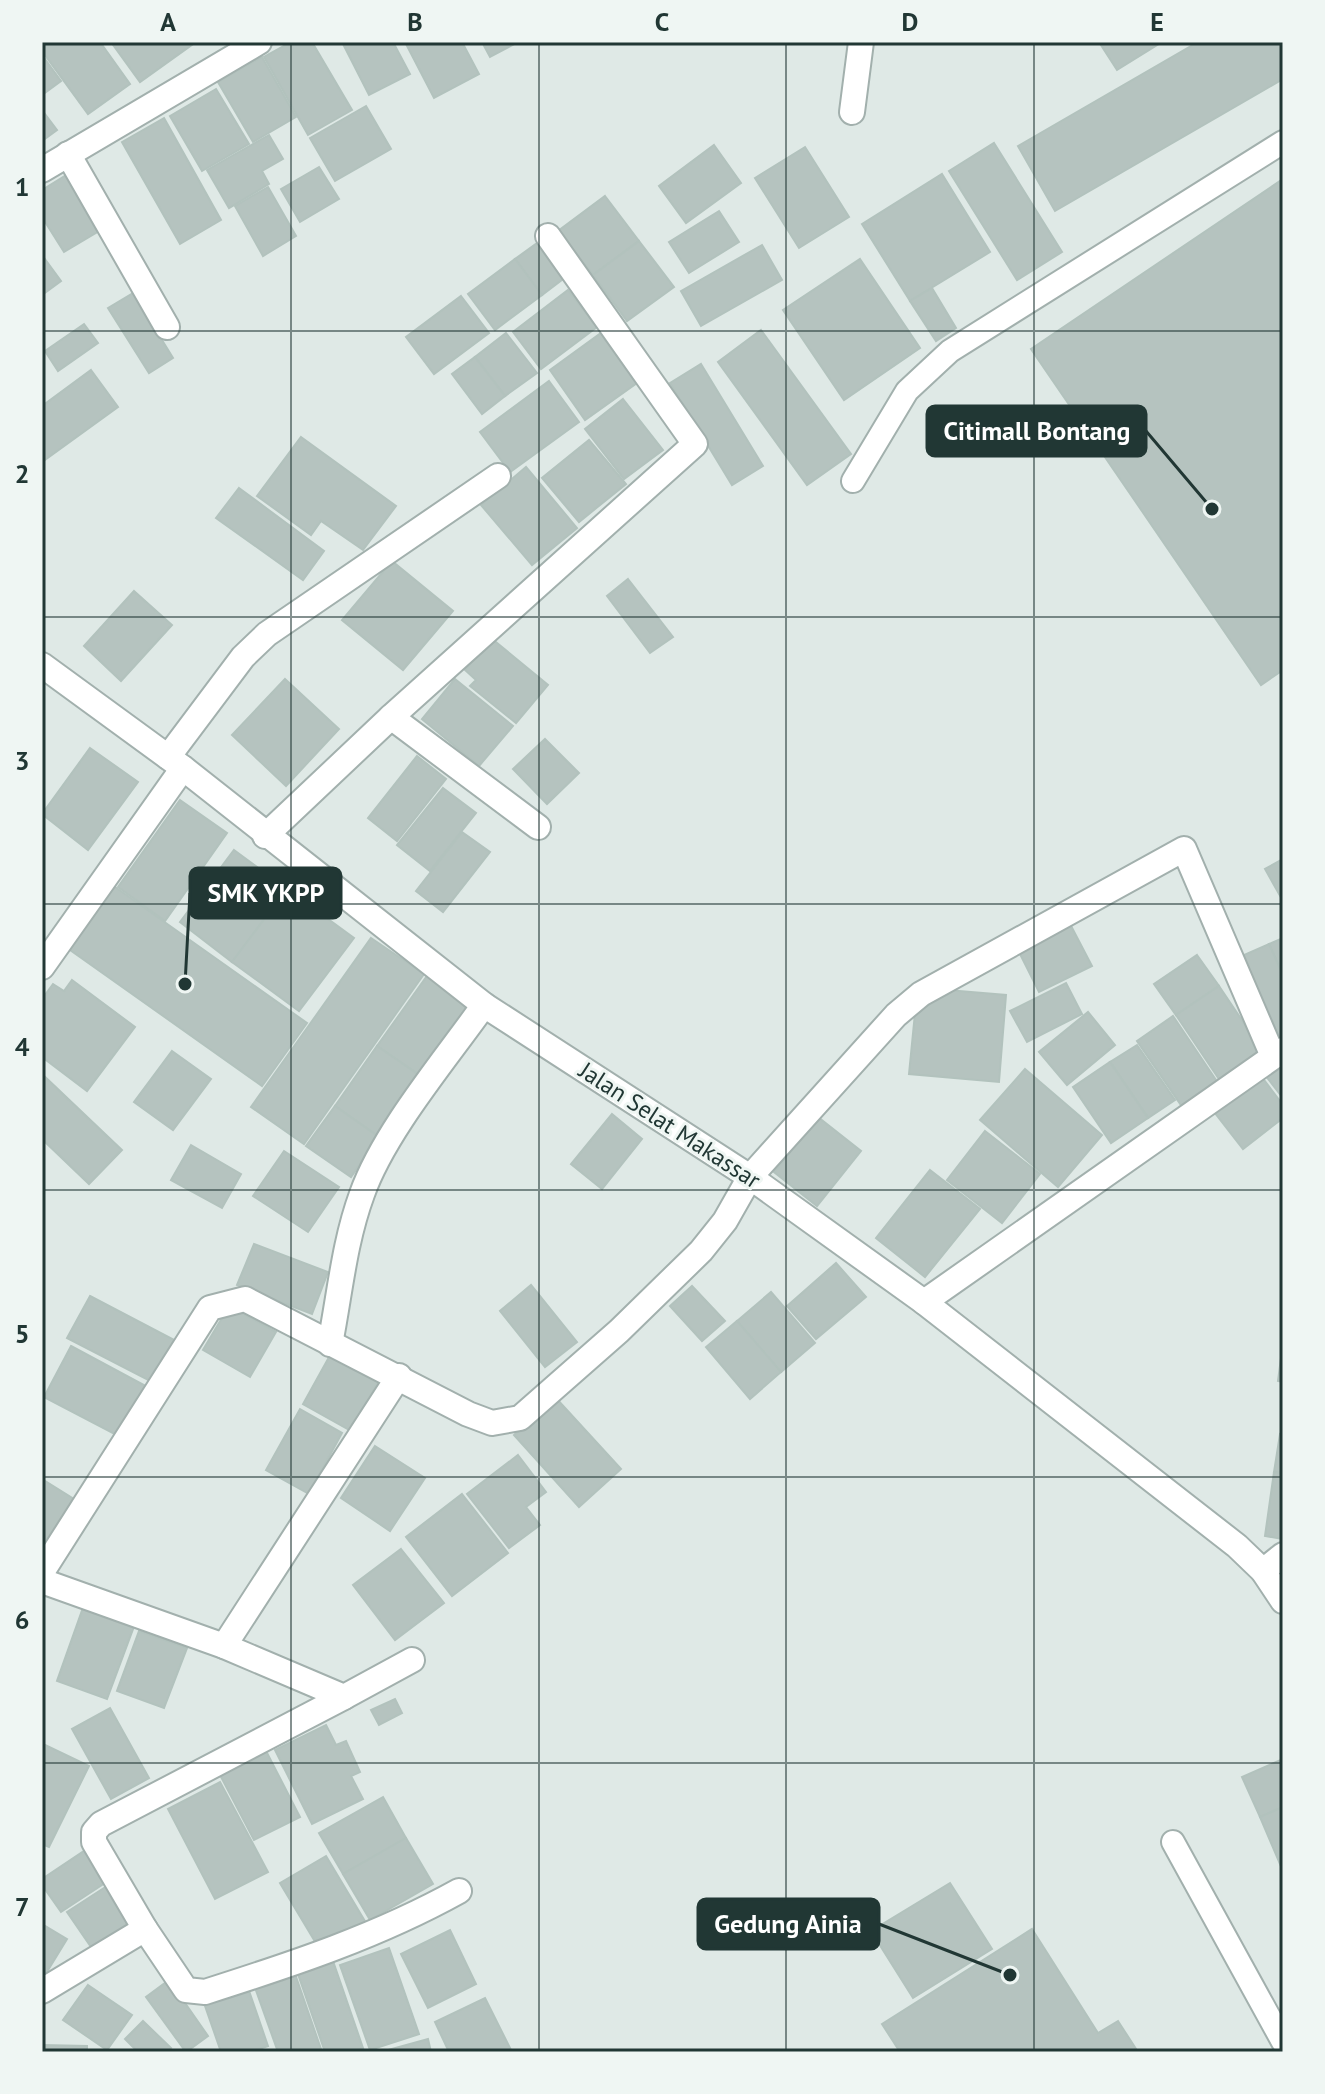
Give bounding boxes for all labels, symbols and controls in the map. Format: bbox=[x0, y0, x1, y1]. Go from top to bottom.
text: A bbox=[160, 5, 176, 38]
text: B bbox=[407, 5, 423, 38]
text: C bbox=[655, 5, 669, 38]
text: D bbox=[902, 5, 918, 38]
text: E bbox=[1150, 5, 1164, 38]
text: 1 bbox=[15, 170, 29, 203]
callout: Citimall Bontang bbox=[927, 406, 1146, 456]
text: Citimall Bontang bbox=[944, 414, 1130, 447]
text: 2 bbox=[15, 457, 29, 490]
text: 3 bbox=[15, 744, 29, 777]
callout: SMK YKPP bbox=[190, 868, 341, 918]
text: SMK YKPP bbox=[208, 876, 325, 909]
text: 4 bbox=[15, 1030, 30, 1063]
street label: Jalan Selat Makassar bbox=[573, 1054, 767, 1195]
text: 5 bbox=[15, 1317, 29, 1350]
text: 6 bbox=[15, 1603, 29, 1636]
text: 7 bbox=[15, 1890, 29, 1923]
callout: Gedung Ainia bbox=[698, 1899, 879, 1949]
text: Gedung Ainia bbox=[714, 1907, 862, 1940]

